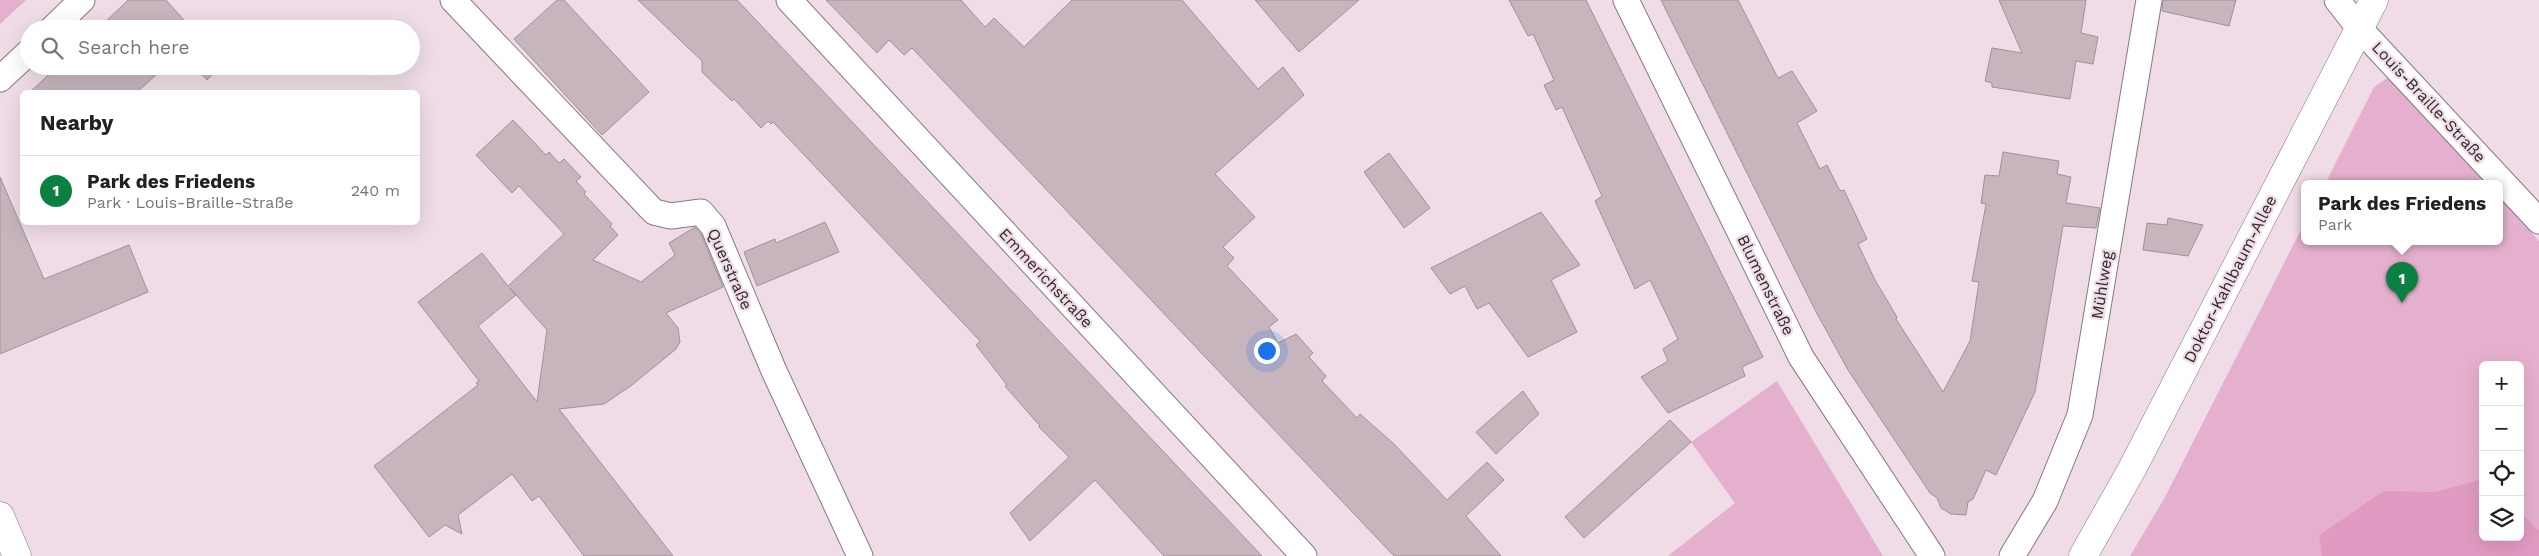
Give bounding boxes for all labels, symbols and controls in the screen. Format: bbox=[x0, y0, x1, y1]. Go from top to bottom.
search box bbox=[20, 20, 420, 75]
icon: search bbox=[38, 34, 66, 62]
text: Search here bbox=[78, 36, 189, 59]
street label: Louis-Braille-Straße bbox=[2368, 38, 2490, 166]
text: Nearby bbox=[40, 110, 113, 135]
text: Park des Friedens bbox=[87, 170, 255, 193]
popup bbox=[2301, 180, 2503, 245]
text: 1 bbox=[53, 181, 59, 200]
text: 240 m bbox=[351, 181, 400, 200]
street label: Doktor-Kahlbaum-Allee bbox=[2180, 192, 2280, 366]
text: Park des Friedens bbox=[2318, 192, 2486, 215]
text: Park · Louis-Braille-Straße bbox=[87, 193, 294, 212]
text: Park bbox=[2318, 215, 2352, 234]
street label: Emmerichstraße bbox=[995, 224, 1097, 332]
street label: Querstraße bbox=[704, 225, 756, 313]
street label: Blumenstraße bbox=[1734, 232, 1798, 338]
street label: Mühlweg bbox=[2087, 249, 2117, 320]
pin: 1 bbox=[2386, 262, 2418, 303]
your location bbox=[1254, 338, 1280, 364]
map controls bbox=[2479, 361, 2524, 541]
button: + bbox=[2479, 361, 2524, 406]
button: − bbox=[2479, 406, 2524, 451]
button: locate bbox=[2479, 451, 2524, 496]
button: layers bbox=[2479, 496, 2524, 541]

